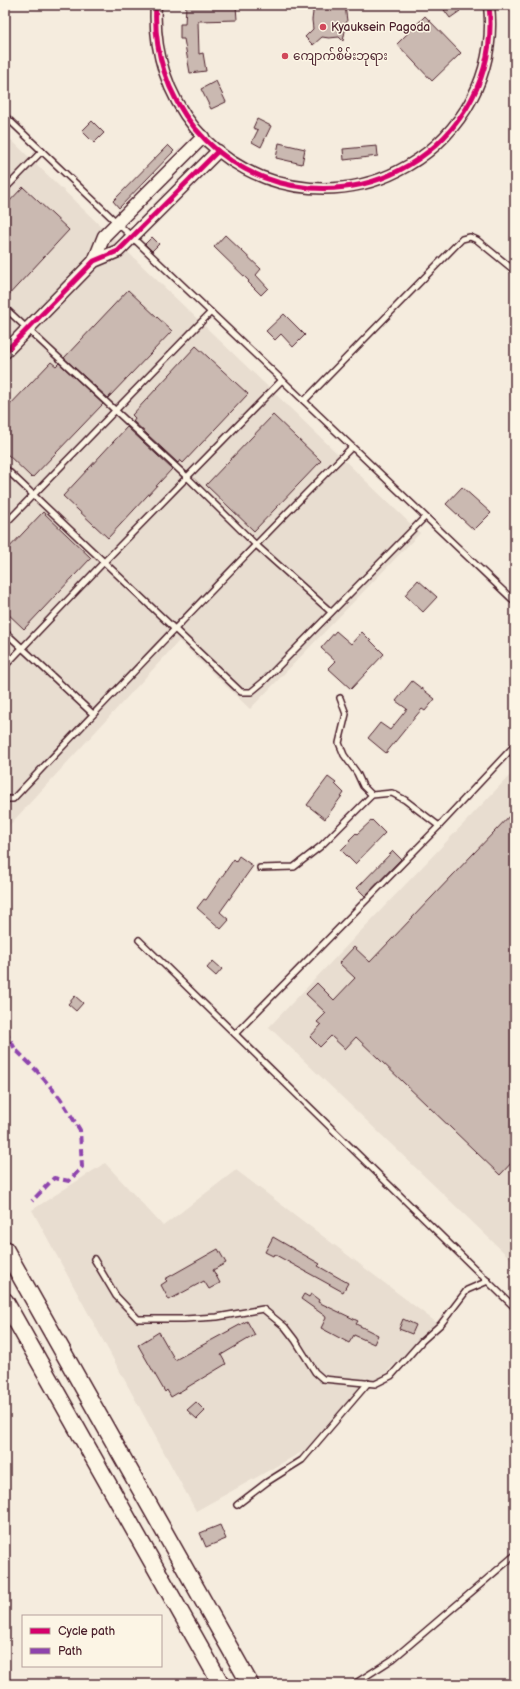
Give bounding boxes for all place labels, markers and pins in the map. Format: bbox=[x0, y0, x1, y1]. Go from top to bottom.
place label: Kyauksein Pagoda bbox=[331, 20, 430, 35]
marker: Kyauksein Pagoda bbox=[318, 22, 328, 32]
place label: ကျောက်စိမ်းဘုရား bbox=[293, 47, 388, 66]
marker: ကျောက်စိမ်းဘုရား bbox=[280, 51, 290, 61]

